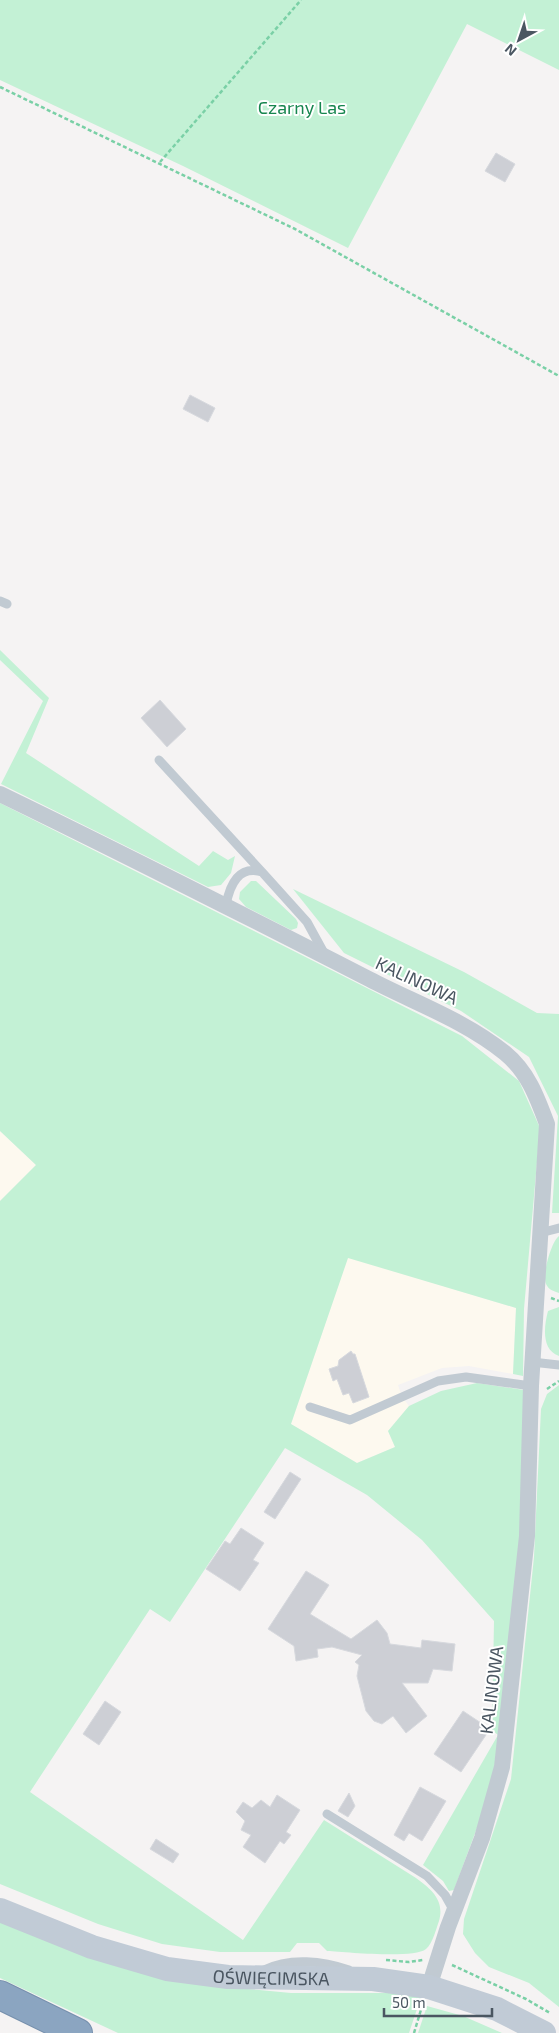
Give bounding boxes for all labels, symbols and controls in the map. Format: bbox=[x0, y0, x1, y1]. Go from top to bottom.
north arrow bbox=[494, 15, 544, 65]
text: N bbox=[501, 41, 520, 60]
park label: Czarny Las bbox=[258, 96, 346, 118]
street label: KALINOWA bbox=[372, 951, 462, 1009]
street label: KALINOWA bbox=[475, 1644, 507, 1735]
street label: OŚWIĘCIMSKA bbox=[212, 1964, 330, 1989]
scale bar bbox=[384, 1986, 492, 2018]
text: 50 m bbox=[392, 1993, 426, 2011]

